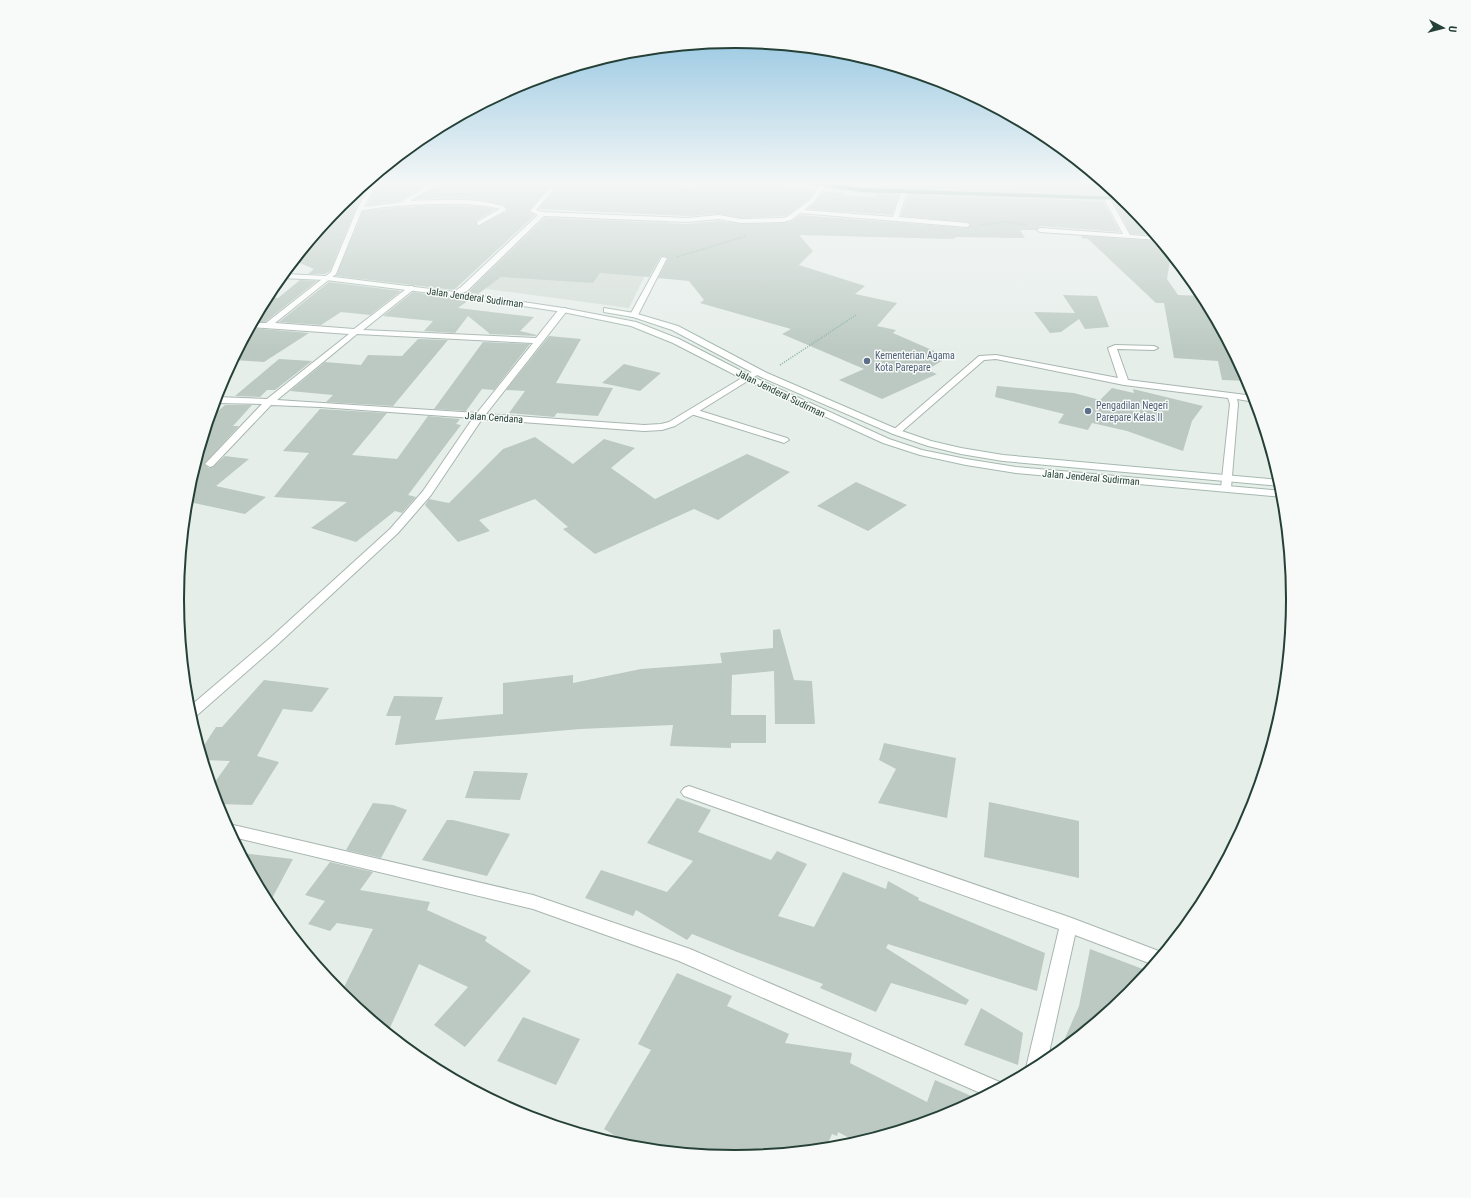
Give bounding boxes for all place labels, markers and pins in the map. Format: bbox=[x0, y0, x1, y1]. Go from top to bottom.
place label: Kementerian Agama Kota Parepare bbox=[875, 350, 955, 373]
marker: Kementerian Agama Kota Parepare bbox=[862, 356, 872, 366]
place label: Pengadilan Negeri Parepare Kelas II bbox=[1096, 400, 1168, 423]
marker: Pengadilan Negeri Parepare Kelas II bbox=[1083, 406, 1093, 416]

